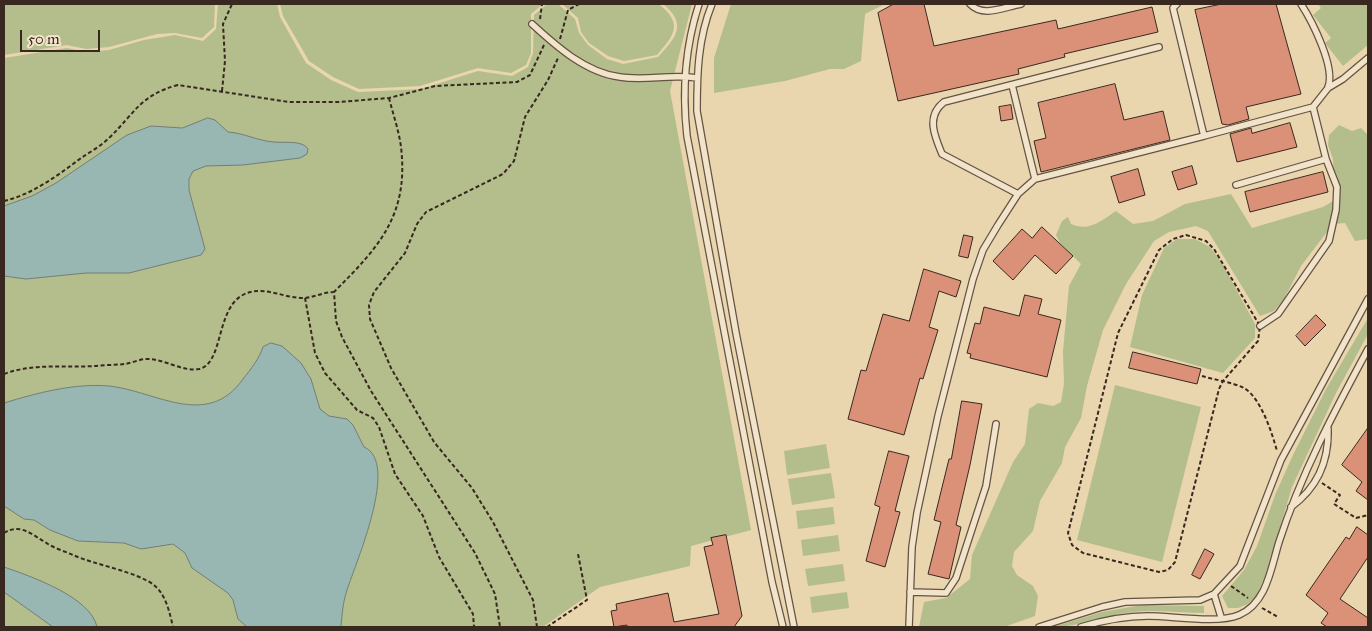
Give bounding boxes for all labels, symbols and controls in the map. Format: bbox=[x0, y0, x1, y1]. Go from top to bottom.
scale bar bbox=[22, 20, 102, 52]
text: 50 m bbox=[28, 30, 60, 48]

